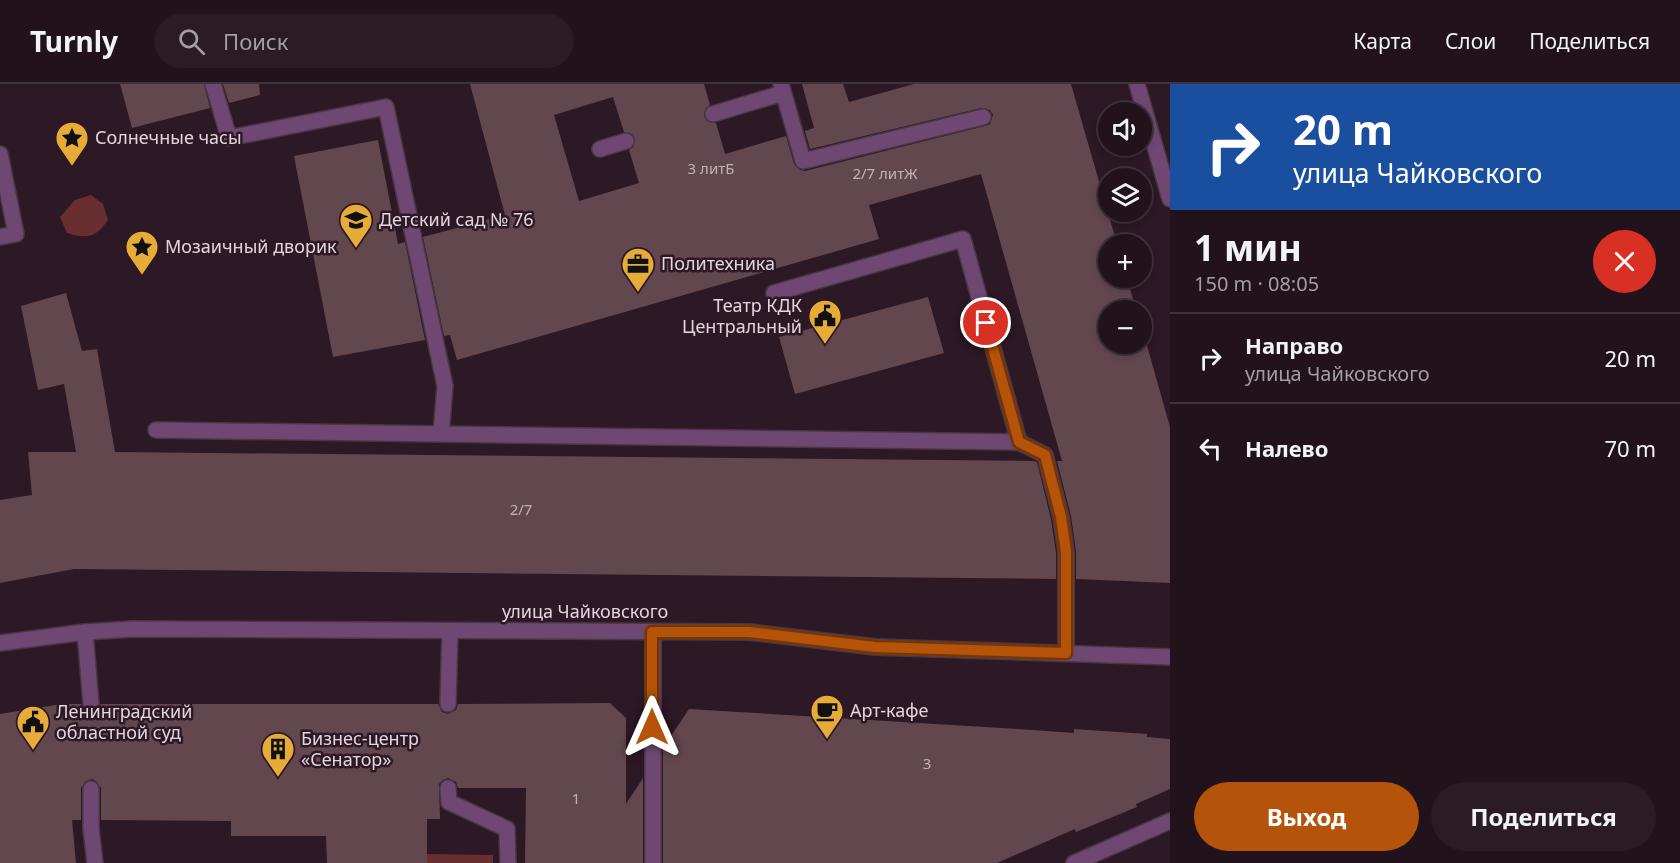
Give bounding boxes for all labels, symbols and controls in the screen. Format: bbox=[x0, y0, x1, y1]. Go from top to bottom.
search box bbox=[154, 14, 574, 68]
text: Turnly bbox=[30, 22, 118, 60]
icon: search bbox=[175, 25, 208, 58]
text: Поиск bbox=[223, 26, 288, 56]
text: Карта bbox=[1353, 27, 1412, 55]
text: Слои bbox=[1445, 27, 1496, 55]
text: Поделиться bbox=[1529, 27, 1650, 55]
text: 20 m bbox=[1293, 100, 1393, 157]
map controls bbox=[1098, 102, 1152, 354]
button: sound bbox=[1098, 102, 1152, 156]
icon: right bbox=[1194, 108, 1272, 186]
place icon: Солнечные часы bbox=[54, 120, 90, 167]
place label: Солнечные часы bbox=[95, 125, 242, 149]
text: улица Чайковского bbox=[1293, 154, 1542, 191]
house number: 3 литБ bbox=[688, 158, 734, 178]
house number: 2/7 литЖ bbox=[852, 163, 918, 183]
button: layers bbox=[1098, 168, 1152, 222]
school or university icon: Детский сад № 76 bbox=[338, 202, 374, 249]
place label: Детский сад № 76 bbox=[379, 207, 534, 231]
text: 1 мин bbox=[1194, 223, 1302, 272]
place icon: Мозаичный дворик bbox=[124, 229, 160, 276]
button: close bbox=[1593, 230, 1656, 293]
place label: Мозаичный дворик bbox=[165, 234, 337, 258]
button: + bbox=[1098, 234, 1152, 288]
office icon: Политехника bbox=[620, 246, 656, 293]
place label: Политехника bbox=[661, 251, 775, 275]
text: 150 m · 08:05 bbox=[1194, 270, 1319, 297]
place label: Театр КДК Центральный bbox=[682, 293, 803, 338]
pin bbox=[960, 297, 1011, 348]
public building icon: Театр КДК Центральный bbox=[807, 298, 843, 345]
button: − bbox=[1098, 300, 1152, 354]
icon: arrive bbox=[969, 306, 1002, 339]
text: Направо bbox=[1245, 330, 1343, 360]
icon: right bbox=[1194, 342, 1227, 375]
text: 20 m bbox=[1605, 343, 1656, 373]
text: улица Чайковского bbox=[1245, 360, 1430, 387]
icon: left bbox=[1194, 432, 1227, 465]
text: Налево bbox=[1245, 433, 1328, 463]
text: 70 m bbox=[1605, 433, 1656, 463]
house number: 2/7 bbox=[510, 499, 532, 519]
street label: улица Чайковского bbox=[502, 599, 668, 623]
cafe icon: Арт-кафе bbox=[809, 693, 845, 740]
position arrow bbox=[620, 695, 684, 759]
place label: Арт-кафе bbox=[850, 698, 929, 722]
place label: Ленинградский областной суд bbox=[56, 699, 192, 744]
public building icon: Ленинградский областной суд bbox=[15, 704, 51, 751]
place label: Бизнес-центр «Сенатор» bbox=[301, 726, 419, 771]
building icon: Бизнес-центр «Сенатор» bbox=[260, 731, 296, 778]
house number: 3 bbox=[923, 753, 931, 773]
button: Выход bbox=[1194, 782, 1419, 851]
button: Поделиться bbox=[1431, 782, 1656, 851]
house number: 1 bbox=[572, 788, 580, 808]

